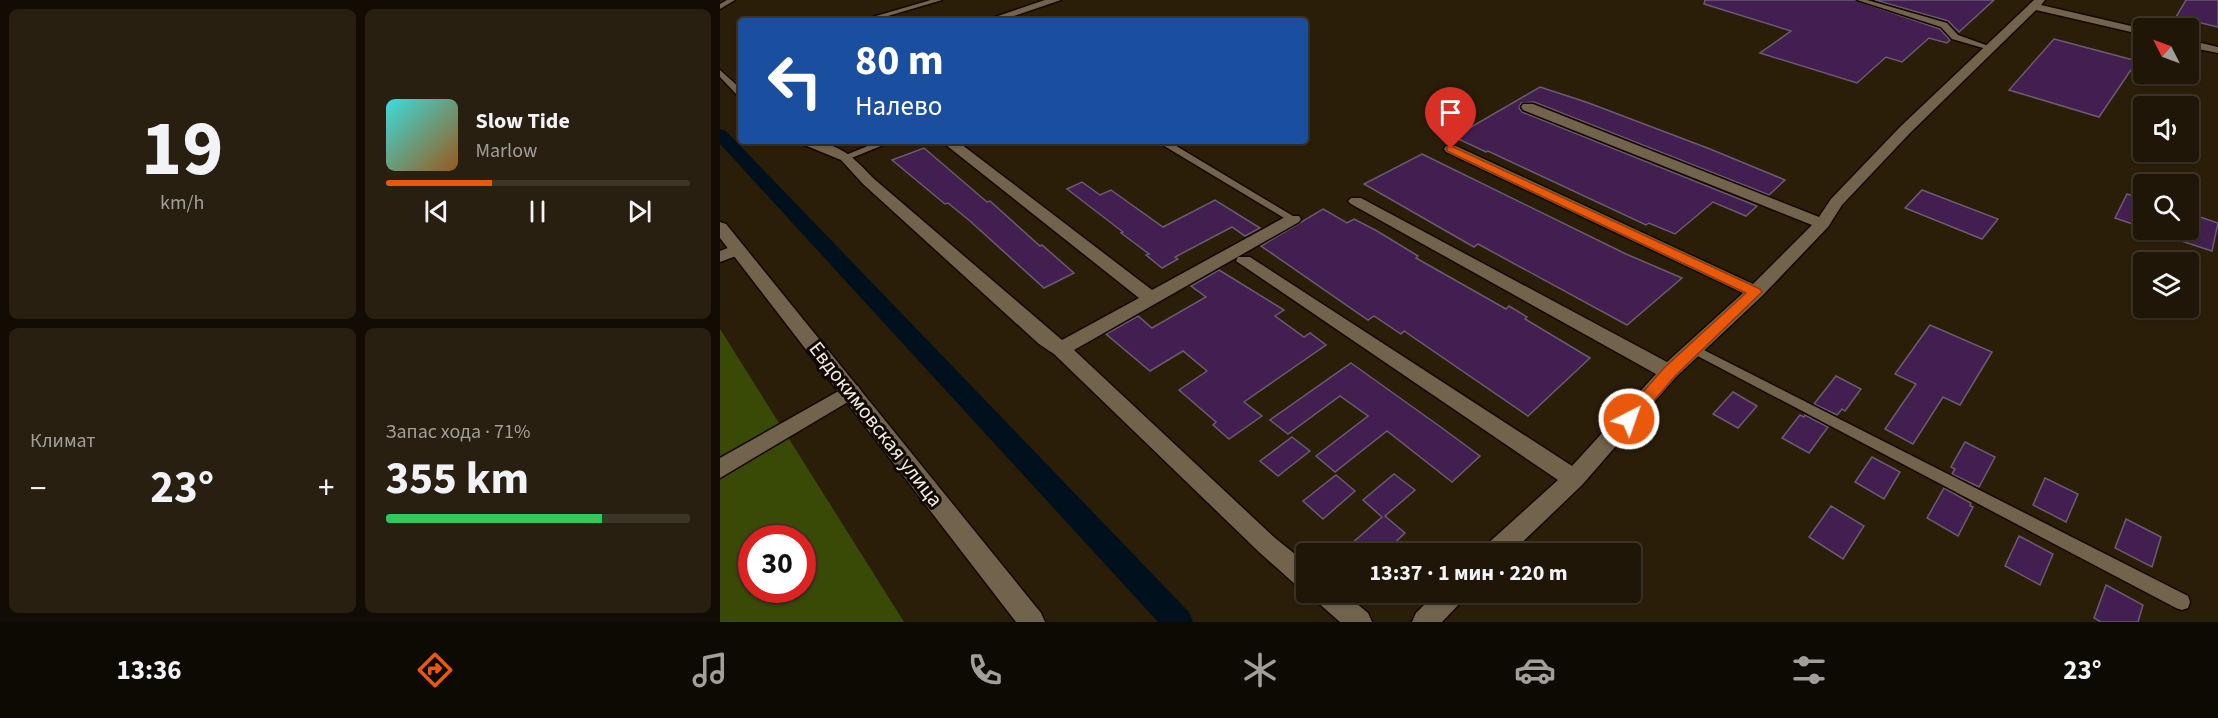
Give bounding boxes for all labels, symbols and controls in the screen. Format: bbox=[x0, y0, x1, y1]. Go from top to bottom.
north arrow bbox=[2133, 18, 2199, 84]
map controls bbox=[2133, 18, 2199, 318]
text: 80 m bbox=[855, 31, 944, 91]
icon: left bbox=[756, 42, 834, 120]
text: Налево bbox=[855, 87, 942, 126]
pin bbox=[1425, 87, 1476, 149]
text: 19 bbox=[141, 94, 223, 205]
icon: arrive bbox=[1434, 96, 1467, 129]
button: sound bbox=[2133, 96, 2199, 162]
text: Slow Tide bbox=[476, 105, 570, 137]
text: Marlow bbox=[476, 137, 537, 165]
button: search bbox=[2133, 174, 2199, 240]
text: km/h bbox=[160, 189, 204, 217]
icon: previous bbox=[420, 195, 453, 228]
icon: pause bbox=[521, 195, 554, 228]
icon: next bbox=[623, 195, 656, 228]
button: layers bbox=[2133, 252, 2199, 318]
street label: Евдокимовская улица bbox=[802, 335, 950, 513]
position arrow bbox=[1597, 387, 1661, 451]
text: Запас хода · 71% bbox=[386, 418, 530, 446]
text: Климат bbox=[30, 427, 96, 455]
text: 355 km bbox=[386, 447, 529, 511]
text: 23° bbox=[150, 456, 214, 520]
text: − bbox=[30, 465, 46, 512]
text: + bbox=[318, 465, 334, 512]
speed limit sign: 30 bbox=[738, 525, 816, 603]
text: 13:37 · 1 мин · 220 m bbox=[1369, 557, 1568, 589]
icon: directions bbox=[414, 649, 456, 691]
icon: music bbox=[689, 649, 731, 691]
icon: phone bbox=[964, 649, 1006, 691]
icon: climate bbox=[1239, 649, 1281, 691]
icon: car bbox=[1514, 649, 1556, 691]
icon: filters bbox=[1788, 649, 1830, 691]
text: 13:36 bbox=[116, 651, 182, 690]
text: 23° bbox=[2063, 651, 2102, 690]

